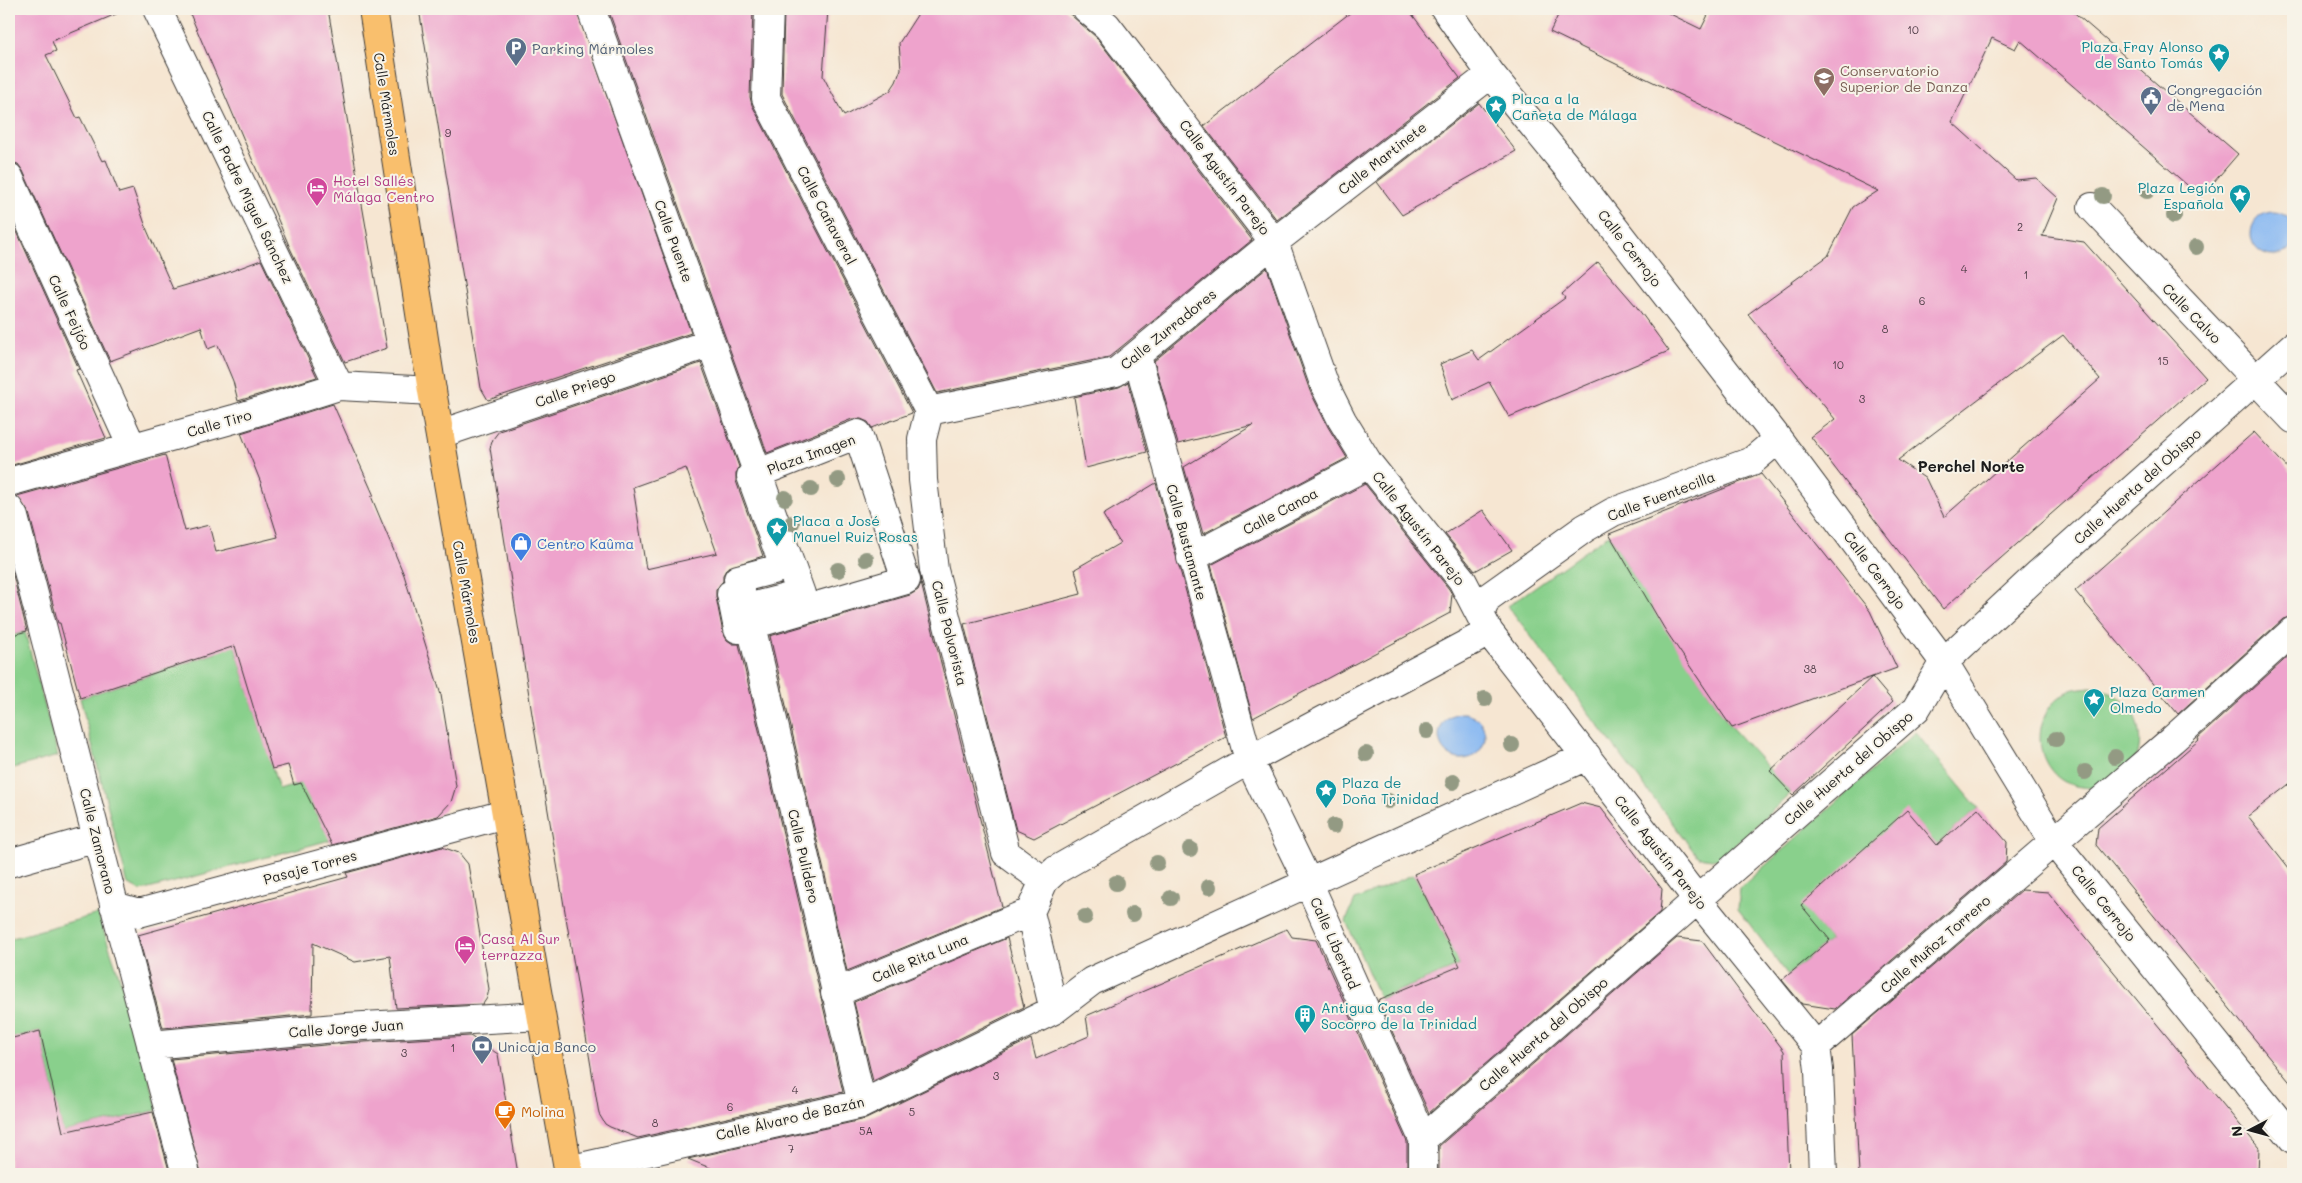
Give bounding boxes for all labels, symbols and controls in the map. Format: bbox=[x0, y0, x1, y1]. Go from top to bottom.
house number: 10 bbox=[1907, 22, 1919, 37]
parking icon: Parking Mármoles bbox=[504, 36, 528, 67]
place label: Plaza Fray Alonso de Santo Tomás bbox=[2081, 37, 2203, 72]
place label: Parking Mármoles bbox=[532, 39, 654, 58]
place icon: Plaza Fray Alonso de Santo Tomás bbox=[2207, 42, 2231, 73]
street label: Calle Mármoles bbox=[369, 51, 405, 157]
place label: Conservatorio Superior de Danza bbox=[1840, 61, 1969, 96]
school or university icon: Conservatorio Superior de Danza bbox=[1812, 66, 1836, 97]
place label: Congregación de Mena bbox=[2167, 80, 2262, 115]
public building icon: Congregación de Mena bbox=[2139, 85, 2163, 116]
place label: Placa a la Cañeta de Málaga bbox=[1512, 89, 1637, 124]
place icon: Placa a la Cañeta de Málaga bbox=[1484, 94, 1508, 125]
street label: Calle Padre Miguel Sánchez bbox=[198, 107, 298, 287]
street label: Calle Agustín Parejo bbox=[1175, 115, 1275, 239]
street label: Calle Martinete bbox=[1334, 117, 1430, 199]
house number: 9 bbox=[445, 125, 452, 140]
street label: Calle Cañaveral bbox=[793, 162, 861, 268]
place label: Hotel Sallés Málaga Centro bbox=[333, 171, 434, 206]
hotel icon: Hotel Sallés Málaga Centro bbox=[305, 176, 329, 207]
place label: Plaza Legión Española bbox=[2138, 178, 2224, 213]
place icon: Plaza Legión Española bbox=[2228, 183, 2252, 214]
street label: Calle Puente bbox=[650, 197, 698, 285]
street label: Calle Cerrojo bbox=[1594, 206, 1666, 290]
house number: 2 bbox=[2017, 219, 2023, 234]
house number: 4 bbox=[1961, 261, 1968, 276]
house number: 1 bbox=[2024, 267, 2028, 282]
street label: Calle Feijóo bbox=[44, 271, 96, 353]
street label: Calle Calvo bbox=[2158, 279, 2226, 347]
street label: Calle Zurradores bbox=[1116, 284, 1220, 374]
house number: 6 bbox=[1919, 293, 1925, 308]
house number: 8 bbox=[1882, 321, 1889, 336]
house number: 15 bbox=[2157, 353, 2169, 368]
house number: 10 bbox=[1832, 357, 1844, 372]
street label: Calle Priego bbox=[532, 366, 618, 412]
house number: 3 bbox=[1859, 391, 1866, 406]
street label: Calle Tiro bbox=[185, 405, 253, 441]
street label: Calle Huerta del Obispo bbox=[2069, 424, 2205, 548]
street label: Plaza Imagen bbox=[764, 429, 858, 479]
district label: Perchel Norte bbox=[1918, 456, 2025, 476]
street label: Calle Agustín Parejo bbox=[1368, 467, 1470, 589]
street label: Calle Fuentecilla bbox=[1604, 467, 1718, 525]
street label: Calle Bustamante bbox=[1162, 482, 1212, 602]
street label: Calle Canoa bbox=[1239, 483, 1321, 539]
place label: Placa a José Manuel Ruiz Rosas bbox=[793, 511, 918, 546]
place icon: Placa a José Manuel Ruiz Rosas bbox=[765, 516, 789, 547]
street label: Calle Cerrojo bbox=[1839, 527, 1911, 613]
shop icon: Centro Kaûma bbox=[509, 531, 533, 562]
place label: Centro Kaûma bbox=[537, 534, 634, 553]
street label: Calle Mármoles bbox=[449, 539, 485, 645]
street label: Calle Polvorista bbox=[928, 578, 972, 688]
house number: 38 bbox=[1803, 661, 1817, 676]
place label: Plaza Carmen Olmedo bbox=[2110, 682, 2205, 717]
place icon: Plaza Carmen Olmedo bbox=[2082, 687, 2106, 718]
street label: Calle Huerta del Obispo bbox=[1779, 707, 1917, 829]
place label: Plaza de Doña Trinidad bbox=[1342, 773, 1439, 808]
place icon: Plaza de Doña Trinidad bbox=[1314, 778, 1338, 809]
street label: Calle Zamorano bbox=[76, 786, 120, 896]
street label: Calle Agustín Parejo bbox=[1610, 791, 1712, 913]
street label: Calle Pulidero bbox=[784, 807, 824, 905]
street label: Pasaje Torres bbox=[261, 845, 359, 889]
street label: Calle Cerrojo bbox=[2067, 861, 2141, 945]
street label: Calle Muñoz Torrero bbox=[1876, 891, 1994, 997]
street label: Calle Libertad bbox=[1306, 894, 1364, 992]
place label: Casa Al Sur terrazza bbox=[481, 929, 560, 964]
street label: Calle Rita Luna bbox=[869, 929, 971, 987]
hotel icon: Casa Al Sur terrazza bbox=[453, 934, 477, 965]
street label: Calle Huerta del Obispo bbox=[1474, 973, 1612, 1095]
place label: Antigua Casa de Socorro de la Trinidad bbox=[1321, 998, 1477, 1033]
building icon: Antigua Casa de Socorro de la Trinidad bbox=[1293, 1003, 1317, 1034]
street label: Calle Jorge Juan bbox=[288, 1015, 404, 1041]
bank icon: Unicaja Banco bbox=[470, 1034, 494, 1065]
place label: Unicaja Banco bbox=[498, 1037, 596, 1056]
house number: 1 bbox=[451, 1040, 455, 1055]
house number: 3 bbox=[401, 1045, 408, 1060]
house number: 3 bbox=[993, 1068, 1000, 1083]
house number: 4 bbox=[792, 1082, 799, 1097]
street label: Calle Álvaro de Bazán bbox=[714, 1092, 866, 1144]
cafe icon: Molina bbox=[493, 1099, 517, 1130]
house number: 6 bbox=[727, 1099, 733, 1114]
place label: Molina bbox=[521, 1102, 565, 1121]
house number: 5 bbox=[909, 1104, 915, 1119]
north arrow bbox=[2224, 1106, 2274, 1156]
house number: 8 bbox=[652, 1115, 659, 1130]
house number: 5A bbox=[859, 1123, 873, 1138]
text: N bbox=[2227, 1125, 2247, 1138]
house number: 7 bbox=[788, 1141, 794, 1156]

